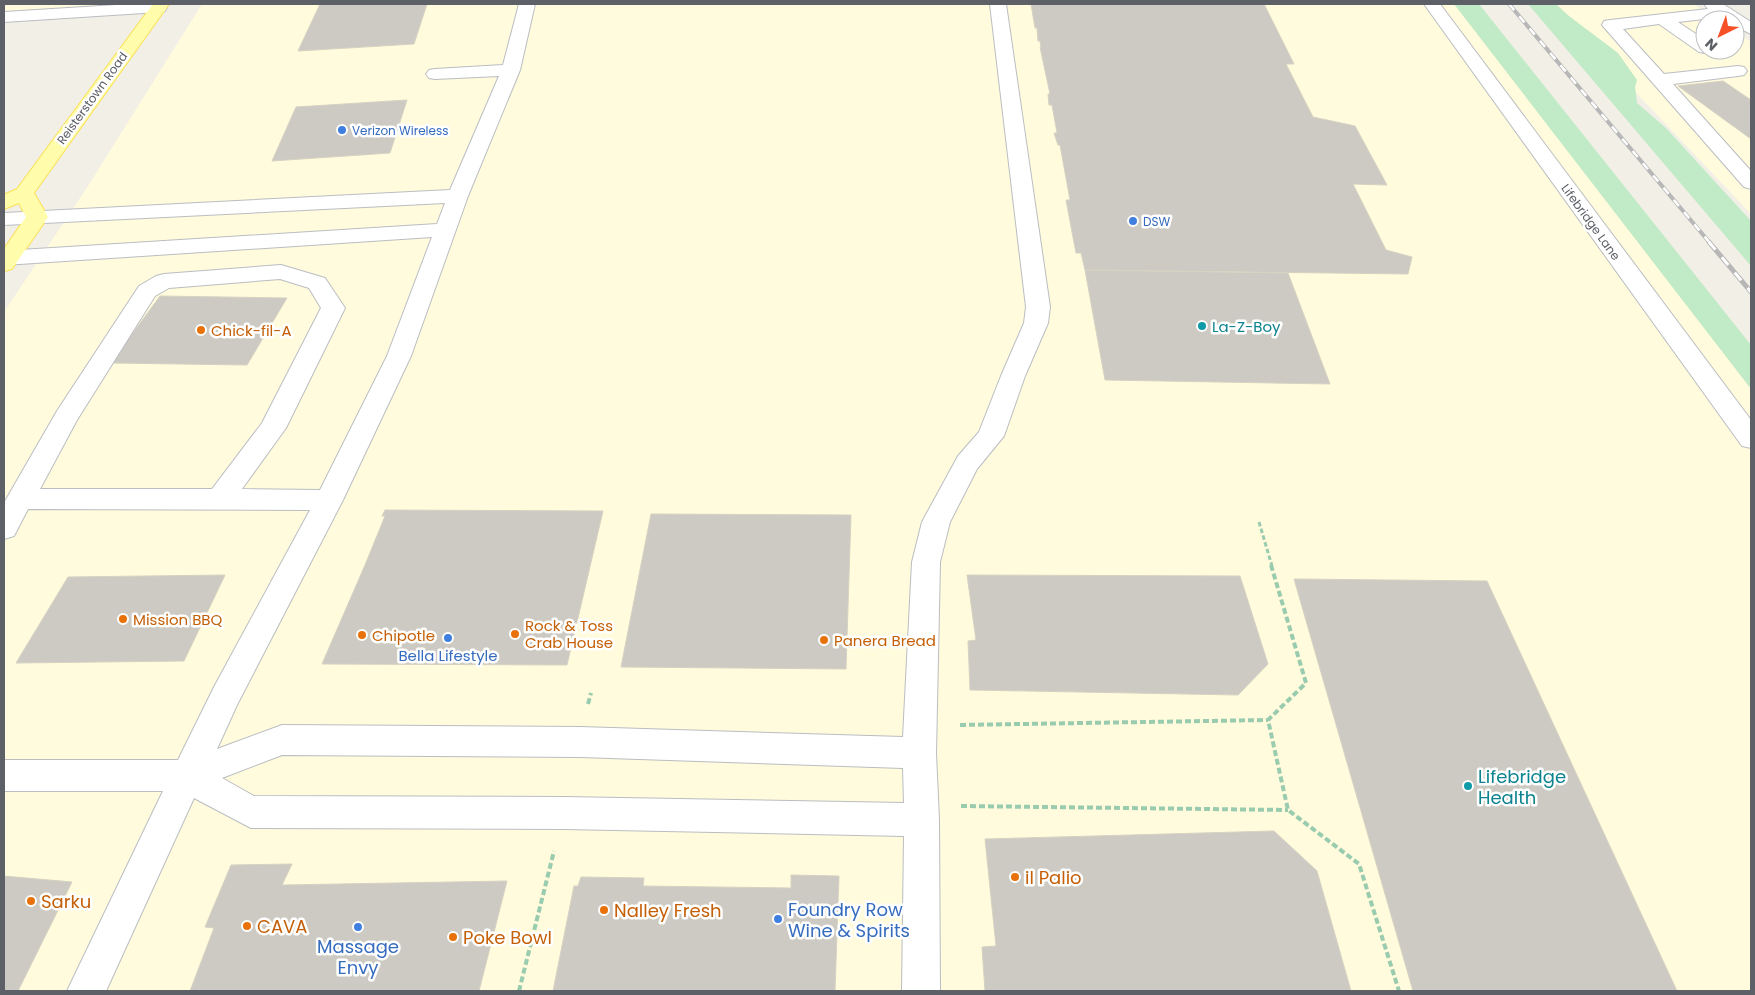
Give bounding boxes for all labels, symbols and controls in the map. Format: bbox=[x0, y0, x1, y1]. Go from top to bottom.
north arrow bbox=[1695, 10, 1745, 60]
text: N bbox=[1701, 34, 1722, 56]
street label: Reisterstown Road bbox=[53, 48, 131, 148]
place label: Verizon Wireless bbox=[352, 122, 449, 139]
marker: Verizon Wireless bbox=[336, 124, 348, 136]
street label: Lifebridge Lane bbox=[1558, 180, 1624, 264]
place label: DSW bbox=[1143, 213, 1171, 230]
marker: DSW bbox=[1127, 215, 1139, 227]
place label: La-Z-Boy bbox=[1212, 316, 1281, 337]
place label: Chick-fil-A bbox=[211, 320, 292, 341]
marker: La-Z-Boy bbox=[1196, 320, 1208, 332]
marker: Chick-fil-A bbox=[195, 324, 207, 336]
place label: Mission BBQ bbox=[133, 609, 223, 630]
marker: Mission BBQ bbox=[117, 613, 129, 625]
place label: Rock & Toss Crab House bbox=[525, 615, 613, 653]
place label: Chipotle bbox=[372, 625, 435, 646]
marker: Rock & Toss Crab House bbox=[509, 628, 521, 640]
marker: Chipotle bbox=[356, 629, 368, 641]
place label: Panera Bread bbox=[834, 630, 936, 651]
marker: Bella Lifestyle bbox=[442, 632, 454, 644]
marker: Panera Bread bbox=[818, 634, 830, 646]
place label: Bella Lifestyle bbox=[398, 645, 498, 666]
place label: Lifebridge Health bbox=[1478, 764, 1566, 810]
marker: Lifebridge Health bbox=[1462, 780, 1474, 792]
place label: il Palio bbox=[1025, 865, 1082, 890]
marker: il Palio bbox=[1009, 871, 1021, 883]
place label: Sarku bbox=[41, 889, 91, 914]
marker: Sarku bbox=[25, 895, 37, 907]
place label: Foundry Row Wine & Spirits bbox=[788, 897, 910, 943]
place label: Nalley Fresh bbox=[614, 898, 722, 923]
marker: Nalley Fresh bbox=[598, 904, 610, 916]
marker: Foundry Row Wine & Spirits bbox=[772, 913, 784, 925]
place label: CAVA bbox=[257, 914, 307, 939]
marker: CAVA bbox=[241, 920, 253, 932]
marker: Massage Envy bbox=[352, 921, 364, 933]
place label: Poke Bowl bbox=[463, 925, 552, 950]
marker: Poke Bowl bbox=[447, 931, 459, 943]
place label: Massage Envy bbox=[317, 934, 399, 980]

